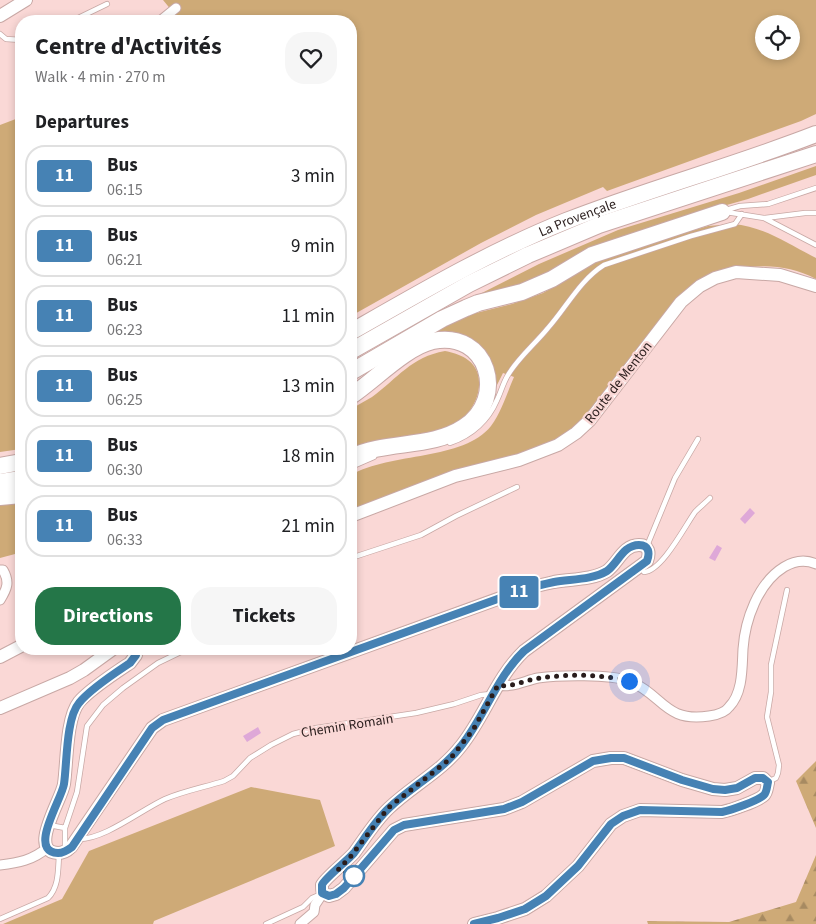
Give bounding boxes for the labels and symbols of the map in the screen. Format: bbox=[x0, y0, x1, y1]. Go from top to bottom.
street label: La Provençale bbox=[536, 194, 619, 242]
street label: Route de Menton bbox=[580, 337, 657, 428]
line badge: 11 bbox=[496, 576, 542, 608]
your location bbox=[617, 669, 642, 694]
street label: Chemin Romain bbox=[300, 709, 395, 743]
unlabelled marker bbox=[343, 865, 365, 887]

